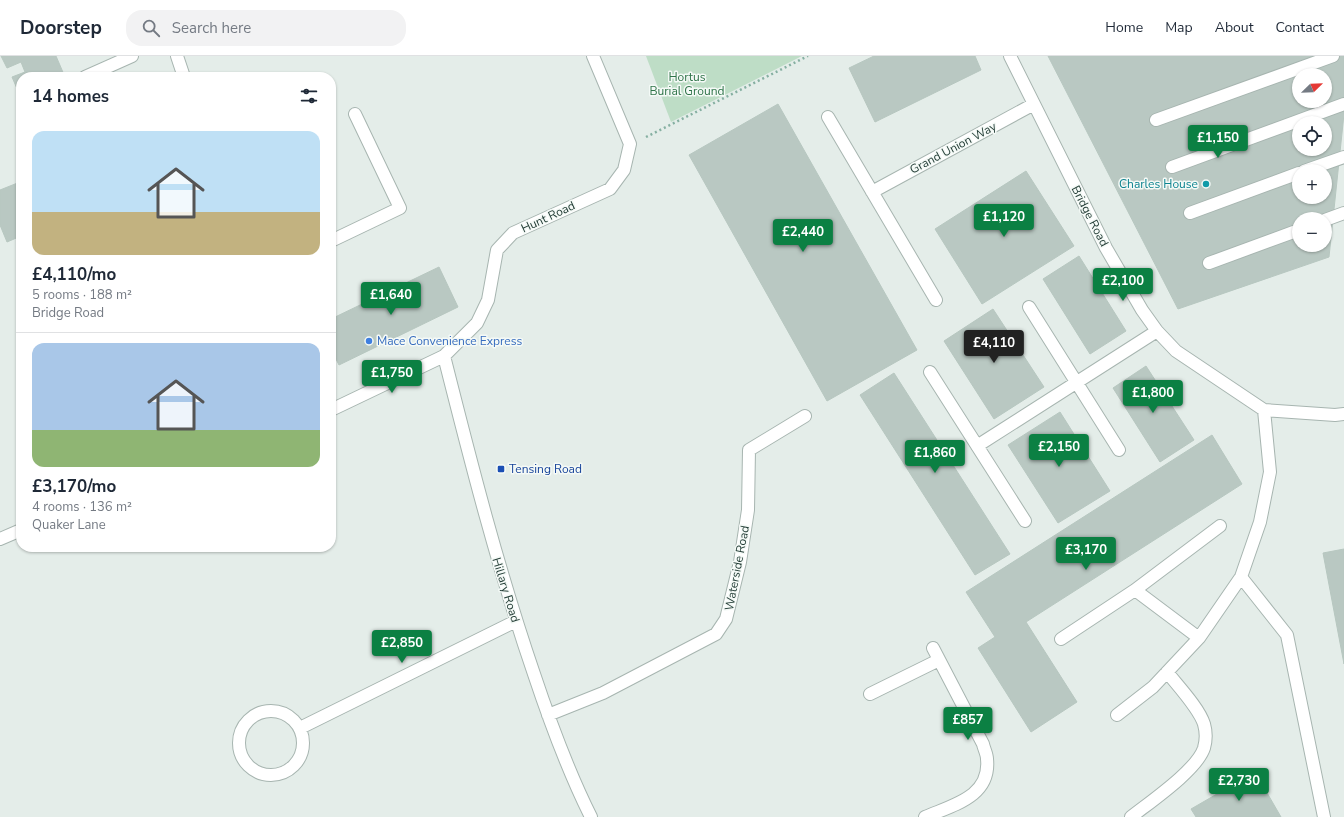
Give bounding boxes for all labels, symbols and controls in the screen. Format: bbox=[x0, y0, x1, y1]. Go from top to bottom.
search box bbox=[126, 10, 406, 46]
text: Doorstep bbox=[20, 15, 102, 41]
icon: search bbox=[140, 17, 162, 39]
text: Search here bbox=[172, 18, 251, 38]
text: Home bbox=[1105, 18, 1143, 37]
text: Map bbox=[1165, 18, 1193, 37]
text: About bbox=[1215, 18, 1254, 37]
text: Contact bbox=[1276, 18, 1324, 37]
north arrow bbox=[1292, 68, 1332, 108]
map controls bbox=[1292, 68, 1332, 252]
park label: Hortus Burial Ground bbox=[649, 69, 725, 99]
text: 14 homes bbox=[32, 85, 109, 108]
icon: filters bbox=[298, 85, 320, 107]
button: locate bbox=[1292, 116, 1332, 156]
street label: Grand Union Way bbox=[907, 118, 1000, 178]
pin: £1,150 bbox=[1185, 125, 1251, 159]
text: £1,150 bbox=[1197, 129, 1239, 147]
icon: home bbox=[140, 157, 212, 229]
button: + bbox=[1292, 164, 1332, 204]
place label: Charles House bbox=[1119, 176, 1198, 192]
marker: Charles House bbox=[1201, 179, 1211, 189]
street label: Bridge Road bbox=[1068, 183, 1112, 249]
street label: Hunt Road bbox=[518, 198, 578, 236]
pin: £1,120 bbox=[971, 204, 1037, 238]
text: £1,120 bbox=[983, 208, 1025, 226]
button: − bbox=[1292, 212, 1332, 252]
pin: £2,440 bbox=[770, 219, 836, 253]
text: £2,440 bbox=[782, 223, 824, 241]
text: £4,110/mo bbox=[32, 263, 116, 286]
pin: £2,100 bbox=[1090, 268, 1156, 302]
text: £2,100 bbox=[1102, 272, 1144, 290]
pin: £1,640 bbox=[358, 282, 424, 316]
text: 5 rooms · 188 m² bbox=[32, 286, 132, 304]
text: £1,640 bbox=[370, 286, 412, 304]
text: Bridge Road bbox=[32, 304, 104, 322]
pin: £4,110 bbox=[961, 330, 1027, 364]
place label: Mace Convenience Express bbox=[377, 333, 522, 349]
text: £4,110 bbox=[973, 334, 1015, 352]
marker: Mace Convenience Express bbox=[364, 336, 374, 346]
pin: £1,750 bbox=[359, 360, 425, 394]
text: £1,750 bbox=[371, 364, 413, 382]
icon: home bbox=[140, 369, 212, 441]
pin: £1,800 bbox=[1120, 380, 1186, 414]
text: £1,800 bbox=[1132, 384, 1174, 402]
pin: £2,150 bbox=[1026, 434, 1092, 468]
text: £2,150 bbox=[1038, 438, 1080, 456]
pin: £1,860 bbox=[902, 440, 968, 474]
text: £1,860 bbox=[914, 444, 956, 462]
place label: Tensing Road bbox=[509, 461, 582, 477]
marker: Tensing Road bbox=[496, 464, 506, 474]
text: £3,170/mo bbox=[32, 475, 116, 498]
text: 4 rooms · 136 m² bbox=[32, 498, 132, 516]
text: Quaker Lane bbox=[32, 516, 106, 534]
street label: Waterside Road bbox=[721, 524, 753, 612]
pin: £3,170 bbox=[1053, 537, 1119, 571]
text: £3,170 bbox=[1065, 541, 1107, 559]
street label: Hillary Road bbox=[489, 556, 523, 624]
pin: £2,850 bbox=[369, 630, 435, 664]
text: £2,850 bbox=[381, 634, 423, 652]
pin: £857 bbox=[944, 707, 992, 741]
text: £857 bbox=[952, 711, 984, 729]
pin: £2,730 bbox=[1206, 768, 1272, 802]
text: £2,730 bbox=[1218, 772, 1260, 790]

